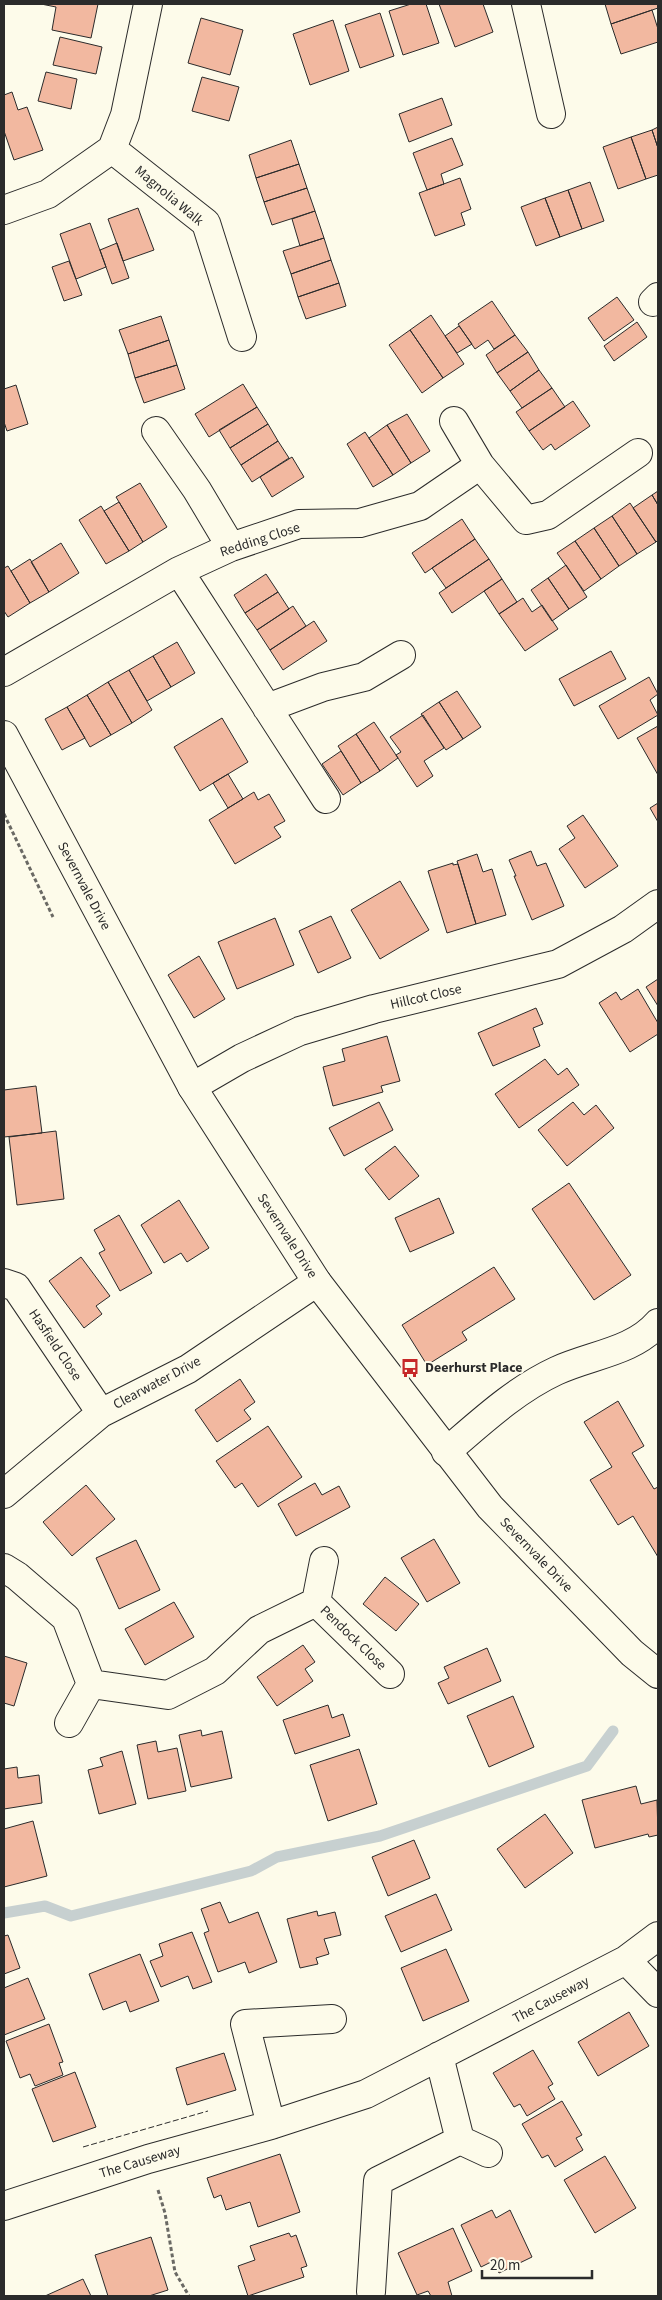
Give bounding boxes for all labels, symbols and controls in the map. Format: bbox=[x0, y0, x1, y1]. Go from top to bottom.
street label: Magnolia Walk bbox=[130, 161, 208, 231]
street label: Redding Close bbox=[217, 518, 303, 562]
street label: Severnvale Drive bbox=[52, 838, 116, 934]
street label: Hillcot Close bbox=[388, 979, 464, 1015]
street label: Severnvale Drive bbox=[252, 1190, 322, 1282]
street label: Hasfield Close bbox=[24, 1305, 86, 1385]
street label: Clearwater Drive bbox=[110, 1351, 204, 1415]
bus stop icon: Deerhurst Place bbox=[399, 1357, 421, 1379]
place label: Deerhurst Place bbox=[425, 1358, 523, 1378]
street label: Severnvale Drive bbox=[495, 1513, 577, 1597]
street label: Pendock Close bbox=[315, 1601, 391, 1675]
street label: The Causeway bbox=[509, 1971, 593, 2029]
street label: The Causeway bbox=[97, 2140, 183, 2184]
scale bar bbox=[482, 2248, 592, 2280]
text: 20 m bbox=[490, 2255, 520, 2276]

